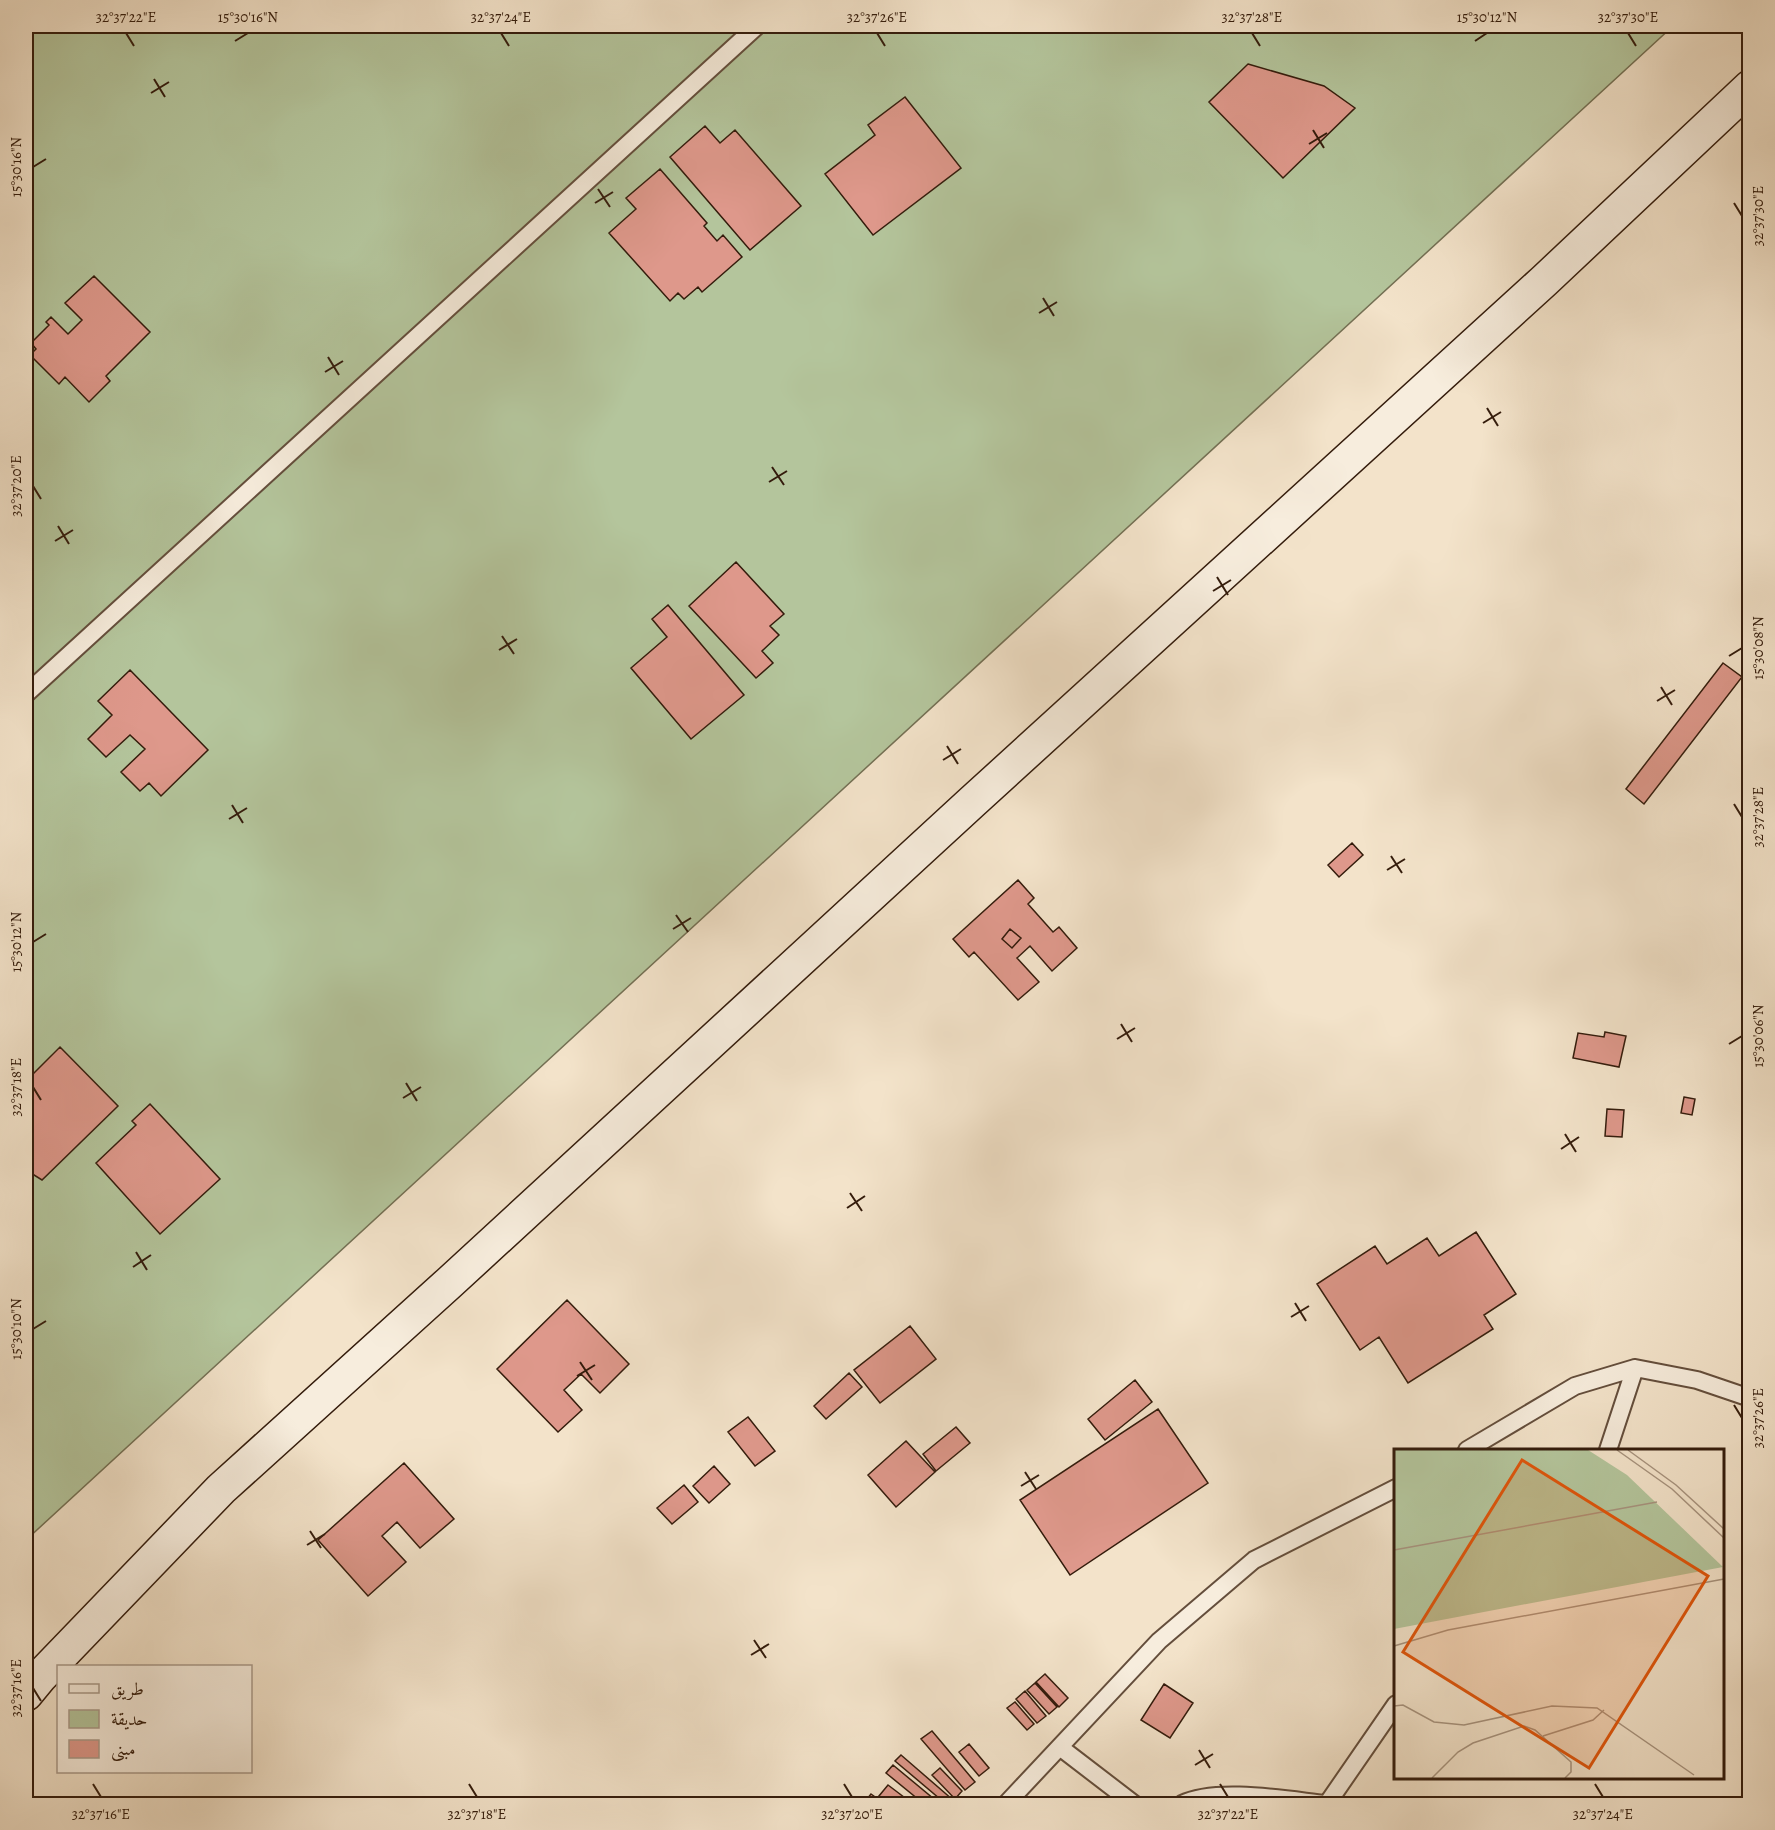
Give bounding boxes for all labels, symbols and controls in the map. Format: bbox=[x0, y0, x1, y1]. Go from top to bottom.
text: 32°37'22"E bbox=[96, 7, 156, 27]
text: 15°30'16"N bbox=[218, 7, 278, 27]
text: 32°37'24"E bbox=[471, 7, 531, 27]
text: 32°37'26"E bbox=[847, 7, 907, 27]
text: 32°37'28"E bbox=[1222, 7, 1282, 27]
text: 15°30'12"N bbox=[1457, 7, 1517, 27]
text: 32°37'30"E bbox=[1598, 7, 1658, 27]
text: 15°30'16"N bbox=[6, 137, 26, 197]
text: 32°37'30"E bbox=[1748, 186, 1768, 246]
text: 32°37'20"E bbox=[6, 455, 26, 517]
text: 15°30'08"N bbox=[1748, 616, 1768, 680]
text: 32°37'28"E bbox=[1748, 787, 1768, 847]
text: 15°30'12"N bbox=[6, 912, 26, 972]
text: 15°30'06"N bbox=[1748, 1004, 1768, 1068]
text: 32°37'18"E bbox=[6, 1058, 26, 1116]
text: 15°30'10"N bbox=[6, 1298, 26, 1360]
text: 32°37'26"E bbox=[1748, 1388, 1768, 1448]
inset map bbox=[1394, 1449, 1724, 1779]
text: 32°37'16"E bbox=[6, 1659, 26, 1717]
legend bbox=[57, 1665, 252, 1773]
text: طريق bbox=[111, 1677, 144, 1701]
text: حديقة bbox=[111, 1707, 147, 1731]
text: مبنى bbox=[111, 1737, 136, 1762]
text: 32°37'16"E bbox=[72, 1804, 130, 1824]
text: 32°37'18"E bbox=[448, 1804, 506, 1824]
text: 32°37'20"E bbox=[821, 1804, 883, 1824]
text: 32°37'22"E bbox=[1198, 1804, 1258, 1824]
text: 32°37'24"E bbox=[1573, 1804, 1633, 1824]

